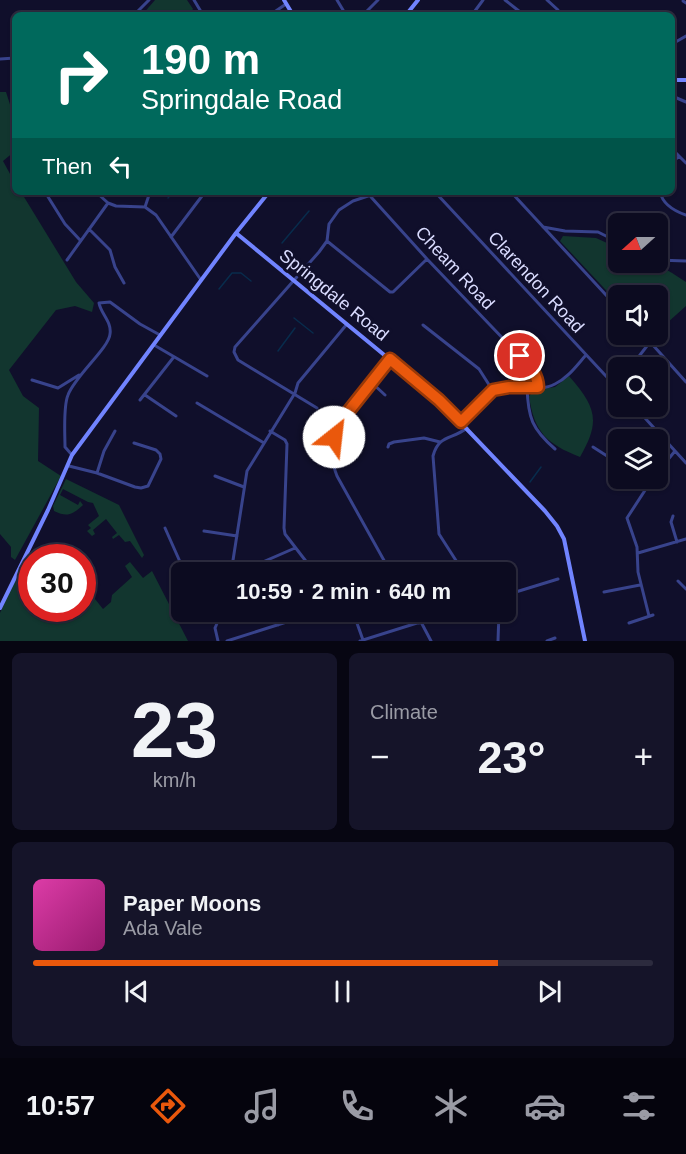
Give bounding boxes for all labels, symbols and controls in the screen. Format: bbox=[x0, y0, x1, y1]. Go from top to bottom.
icon: right bbox=[42, 36, 120, 114]
text: 190 m bbox=[141, 36, 260, 83]
text: Springdale Road bbox=[141, 85, 342, 115]
icon: left bbox=[104, 150, 137, 183]
text: Then bbox=[42, 154, 92, 179]
north arrow bbox=[608, 213, 668, 273]
map controls bbox=[608, 213, 668, 489]
street label: Cheam Road bbox=[412, 222, 498, 314]
street label: Clarendon Road bbox=[484, 227, 588, 337]
street label: Springdale Road bbox=[276, 245, 392, 345]
button: sound bbox=[608, 285, 668, 345]
pin bbox=[494, 330, 545, 381]
icon: arrive bbox=[503, 339, 536, 372]
button: search bbox=[608, 357, 668, 417]
position arrow bbox=[302, 405, 366, 469]
button: layers bbox=[608, 429, 668, 489]
speed limit sign: 30 bbox=[18, 544, 96, 622]
text: 10:59 · 2 min · 640 m bbox=[236, 579, 451, 604]
text: 23 bbox=[131, 686, 218, 774]
text: Climate bbox=[370, 701, 438, 723]
text: 23° bbox=[477, 732, 546, 783]
text: − bbox=[370, 738, 389, 775]
text: + bbox=[634, 738, 653, 775]
text: km/h bbox=[153, 769, 196, 791]
text: Paper Moons bbox=[123, 891, 261, 916]
text: Ada Vale bbox=[123, 917, 203, 939]
icon: previous bbox=[120, 975, 153, 1008]
icon: pause bbox=[326, 975, 359, 1008]
icon: next bbox=[533, 975, 566, 1008]
icon: directions bbox=[147, 1085, 189, 1127]
icon: music bbox=[241, 1085, 283, 1127]
icon: phone bbox=[336, 1085, 378, 1127]
icon: climate bbox=[430, 1085, 472, 1127]
icon: car bbox=[524, 1085, 566, 1127]
icon: filters bbox=[618, 1085, 660, 1127]
text: 10:57 bbox=[26, 1091, 95, 1121]

